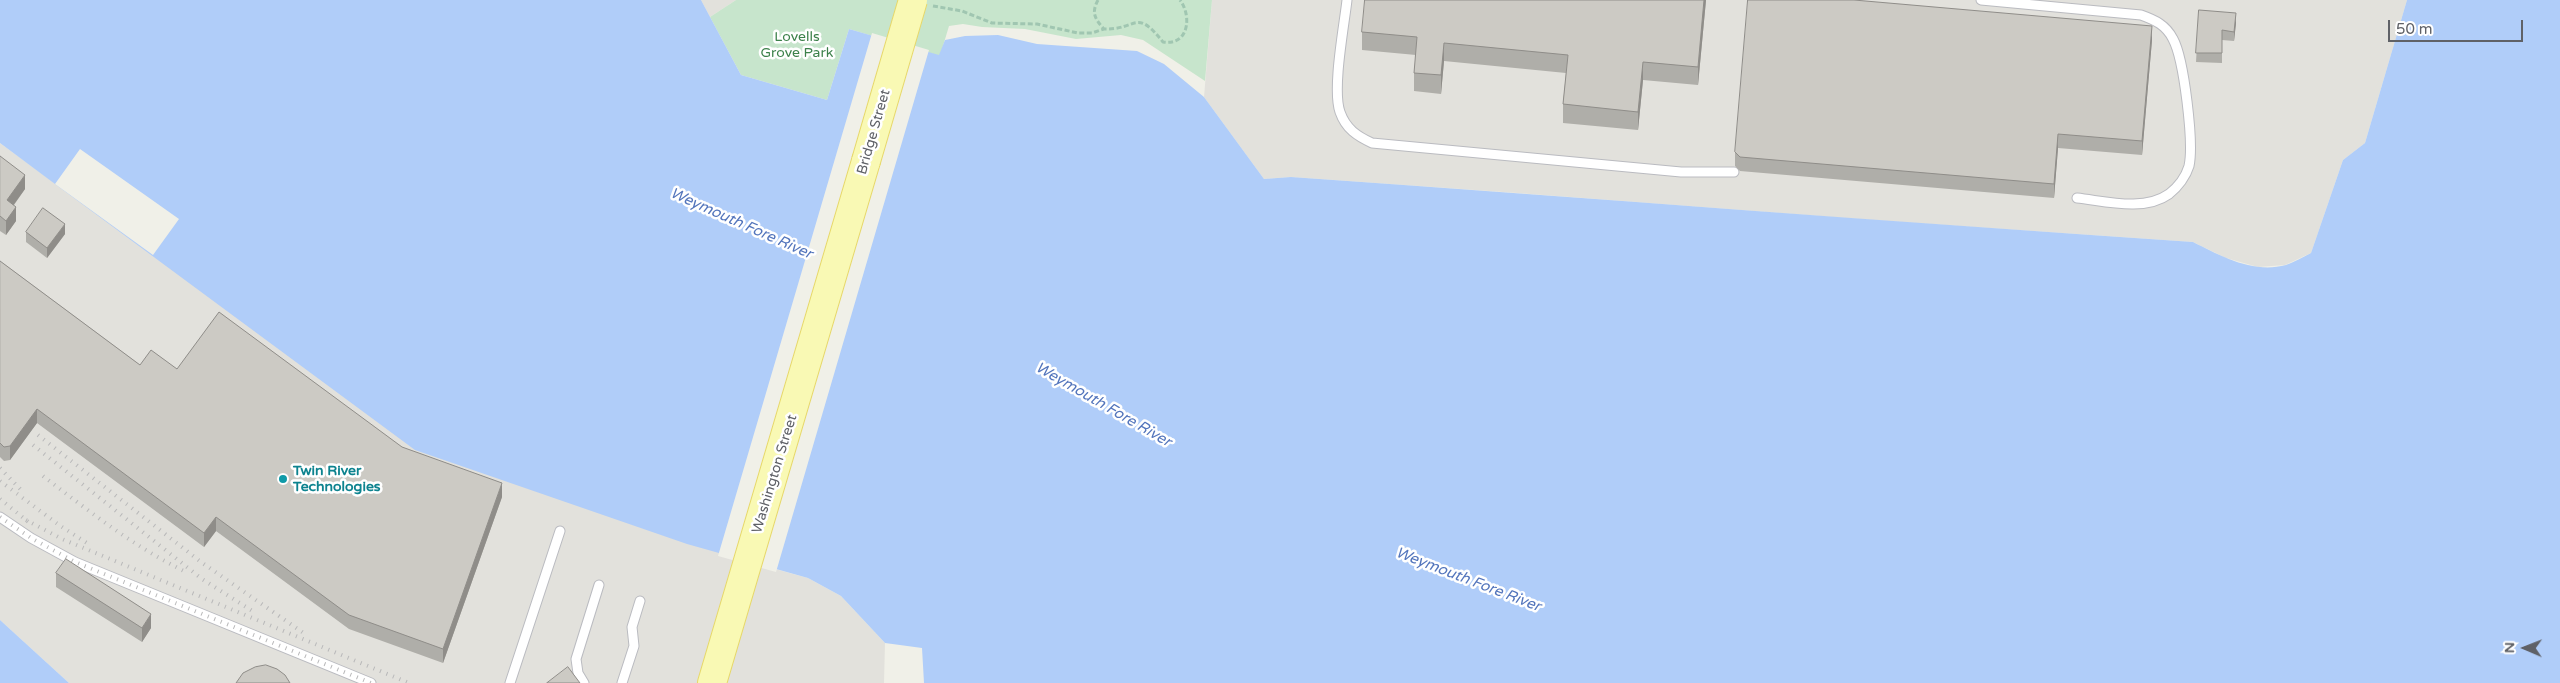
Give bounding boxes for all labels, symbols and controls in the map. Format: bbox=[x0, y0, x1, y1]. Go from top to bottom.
scale bar bbox=[2390, 10, 2525, 42]
text: 50 m bbox=[2396, 20, 2433, 38]
park label: Lovells Grove Park bbox=[761, 29, 833, 62]
street label: Bridge Street bbox=[854, 88, 894, 176]
water label: Weymouth Fore River bbox=[667, 185, 815, 263]
water label: Weymouth Fore River bbox=[1032, 359, 1174, 451]
street label: Washington Street bbox=[749, 412, 801, 536]
place label: Twin River Technologies bbox=[293, 463, 381, 496]
marker: Twin River Technologies bbox=[277, 473, 289, 485]
water label: Weymouth Fore River bbox=[1393, 544, 1543, 616]
north arrow bbox=[2500, 623, 2550, 673]
text: N bbox=[2501, 642, 2518, 654]

